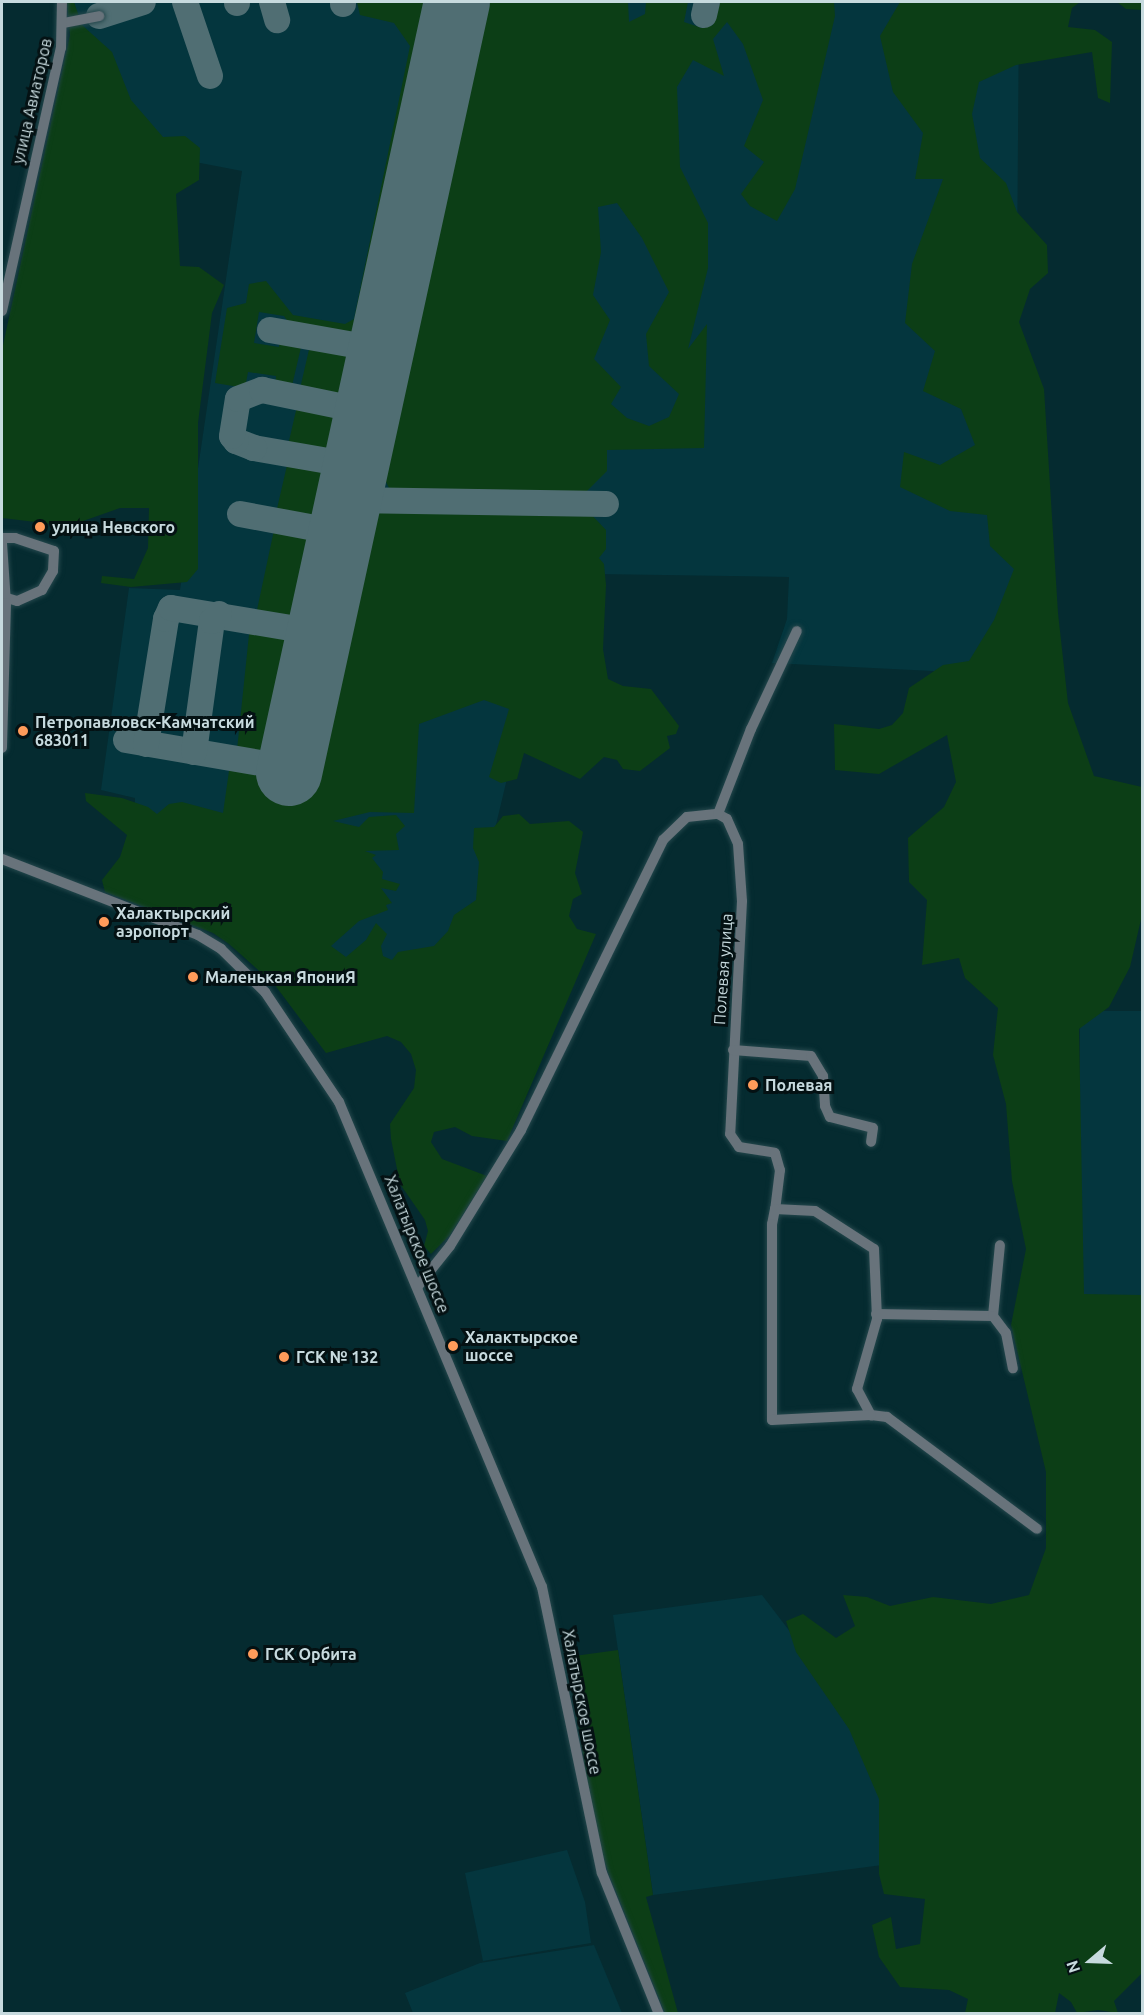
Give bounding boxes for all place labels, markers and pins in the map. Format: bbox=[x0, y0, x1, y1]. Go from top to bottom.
place label: улица Невского bbox=[52, 517, 175, 537]
marker: улица Невского bbox=[33, 520, 47, 534]
place label: Петропавловск-Камчатский 683011 bbox=[35, 712, 254, 750]
marker: Петропавловск-Камчатский 683011 bbox=[16, 724, 30, 738]
place label: Халактырский аэропорт bbox=[116, 903, 230, 941]
marker: Халактырский аэропорт bbox=[97, 915, 111, 929]
place label: Маленькая ЯпониЯ bbox=[205, 967, 356, 987]
marker: Маленькая ЯпониЯ bbox=[186, 970, 200, 984]
place label: Полевая bbox=[765, 1075, 832, 1095]
marker: Полевая bbox=[746, 1078, 760, 1092]
place label: Халактырское шоссе bbox=[465, 1327, 578, 1365]
marker: Халактырское шоссе bbox=[446, 1339, 460, 1353]
place label: ГСК № 132 bbox=[296, 1347, 378, 1367]
marker: ГСК № 132 bbox=[277, 1350, 291, 1364]
place label: ГСК Орбита bbox=[265, 1644, 357, 1664]
marker: ГСК Орбита bbox=[246, 1647, 260, 1661]

